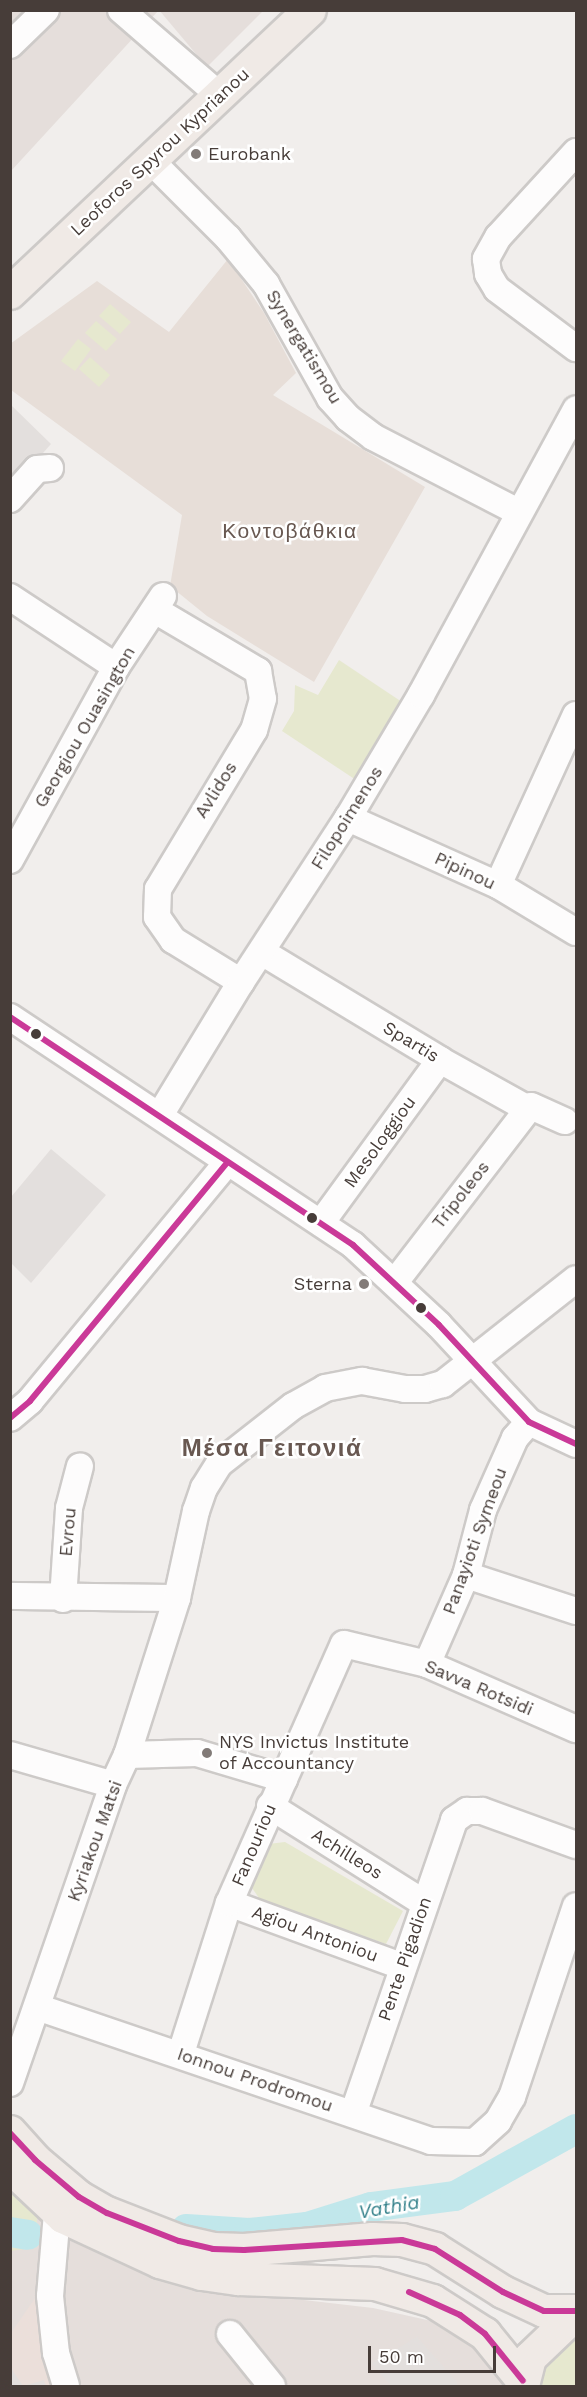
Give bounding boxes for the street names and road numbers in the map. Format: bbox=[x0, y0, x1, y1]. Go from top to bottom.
street label: Leoforos Spyrou Kyprianou bbox=[66, 63, 254, 241]
street label: Synergatismou bbox=[262, 286, 346, 408]
street label: Georgiou Ouasington bbox=[30, 642, 140, 812]
street label: Avlidos bbox=[190, 758, 242, 822]
street label: Filopoimenos bbox=[307, 762, 387, 874]
street label: Pipinou bbox=[431, 848, 499, 894]
street label: Spartis bbox=[379, 1017, 443, 1067]
street label: Mesologgiou bbox=[340, 1092, 420, 1192]
street label: Tripoleos bbox=[428, 1157, 494, 1233]
street label: Panayioti Symeou bbox=[438, 1464, 512, 1618]
street label: Evrou bbox=[55, 1507, 81, 1557]
street label: Savva Rotsidi bbox=[421, 1655, 537, 1721]
street label: Kyriakou Matsi bbox=[63, 1777, 127, 1905]
street label: Fanouriou bbox=[227, 1801, 281, 1889]
street label: Achilleos bbox=[308, 1824, 386, 1884]
street label: Pente Pigadion bbox=[374, 1894, 436, 2024]
street label: Agiou Antoniou bbox=[249, 1901, 381, 1967]
street label: Ionnou Prodromou bbox=[174, 2043, 336, 2117]

